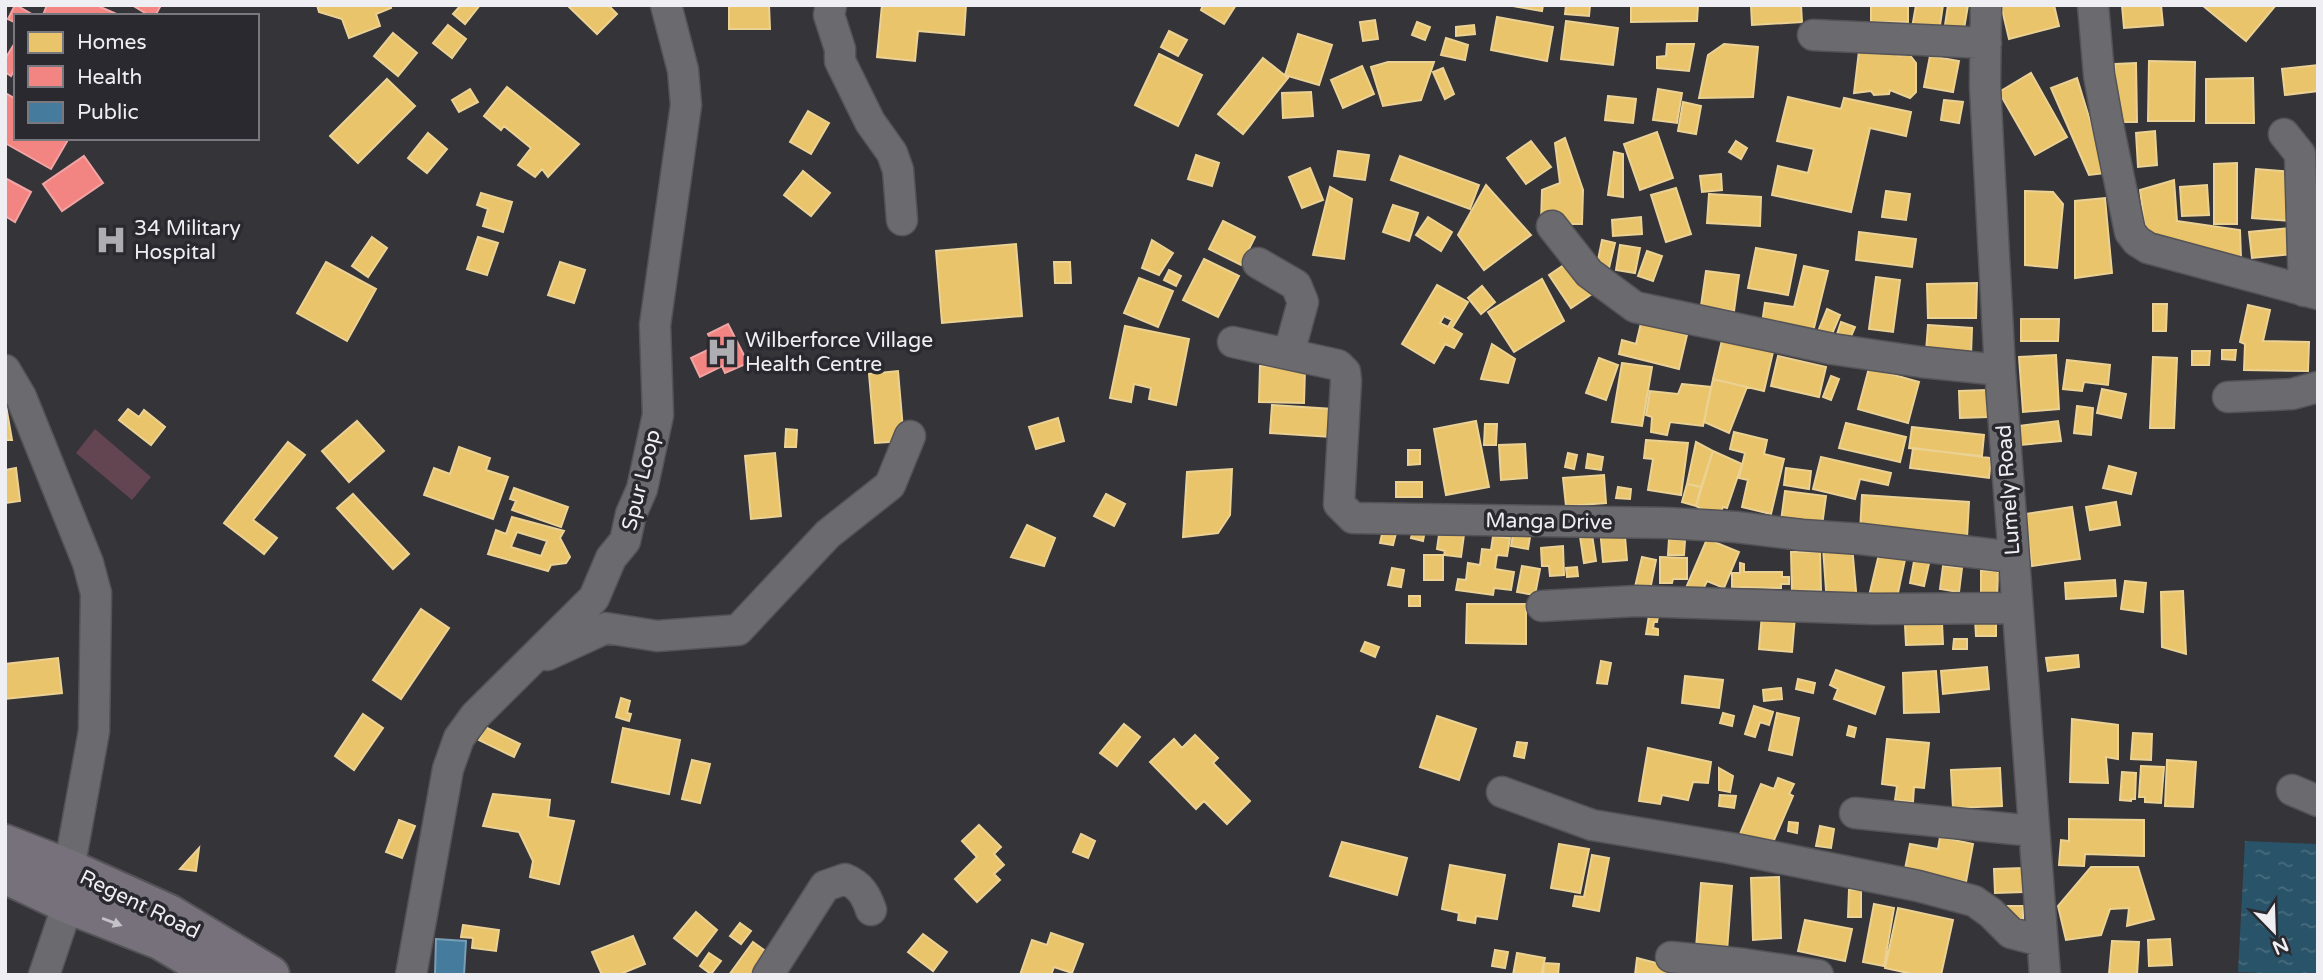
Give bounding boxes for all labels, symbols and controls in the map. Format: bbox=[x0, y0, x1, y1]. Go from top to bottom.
legend bbox=[14, 14, 259, 140]
text: Homes bbox=[77, 30, 147, 55]
text: Health bbox=[77, 65, 142, 90]
text: Public bbox=[77, 100, 139, 125]
place label: 34 Military Hospital bbox=[134, 216, 241, 265]
hospital icon: 34 Military Hospital bbox=[94, 223, 128, 257]
place label: Wilberforce Village Health Centre bbox=[745, 328, 933, 377]
hospital icon: Wilberforce Village Health Centre bbox=[705, 335, 739, 369]
street label: Lumely Road bbox=[1991, 424, 2026, 556]
street label: Spur Loop bbox=[617, 427, 666, 533]
street label: Manga Drive bbox=[1485, 508, 1613, 535]
street label: Regent Road bbox=[76, 865, 204, 944]
north arrow bbox=[2239, 896, 2309, 966]
one-way arrow bbox=[102, 916, 123, 927]
text: N bbox=[2269, 933, 2292, 959]

